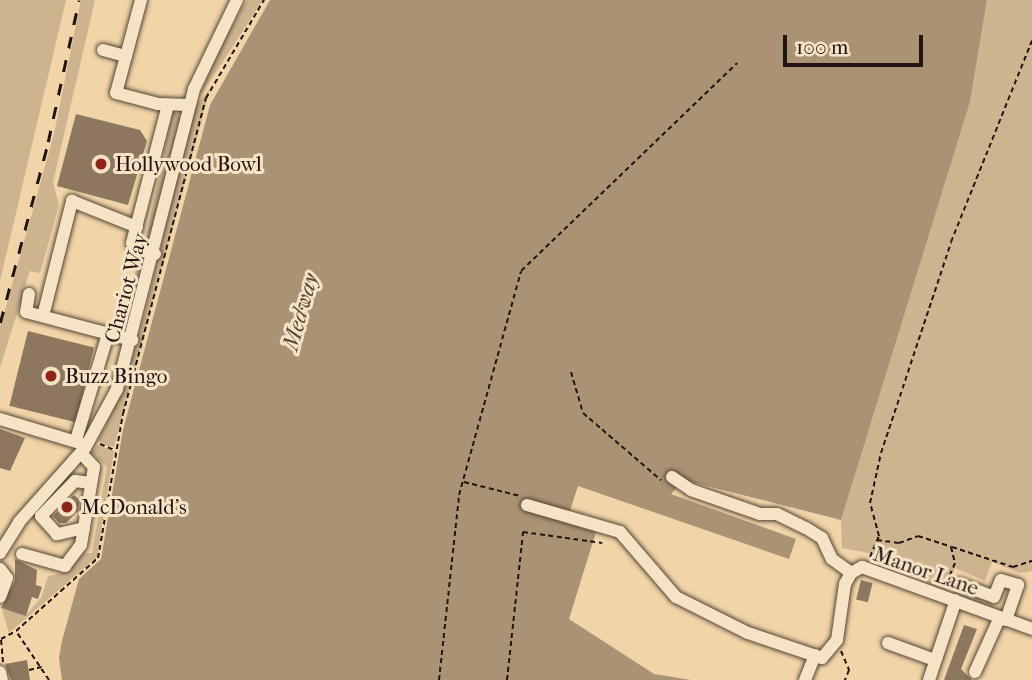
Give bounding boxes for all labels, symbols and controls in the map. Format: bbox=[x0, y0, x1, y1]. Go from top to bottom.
scale bar bbox=[787, 21, 927, 65]
text: 100 m bbox=[796, 35, 849, 59]
place label: Hollywood Bowl bbox=[115, 151, 262, 177]
marker: Hollywood Bowl bbox=[93, 156, 109, 172]
street label: Chariot Way bbox=[99, 230, 153, 346]
water label: Medway bbox=[277, 270, 325, 354]
place label: Buzz Bingo bbox=[65, 363, 167, 389]
marker: Buzz Bingo bbox=[43, 368, 59, 384]
place label: McDonald's bbox=[81, 494, 187, 520]
marker: McDonald's bbox=[59, 499, 75, 515]
street label: Manor Lane bbox=[870, 541, 982, 601]

